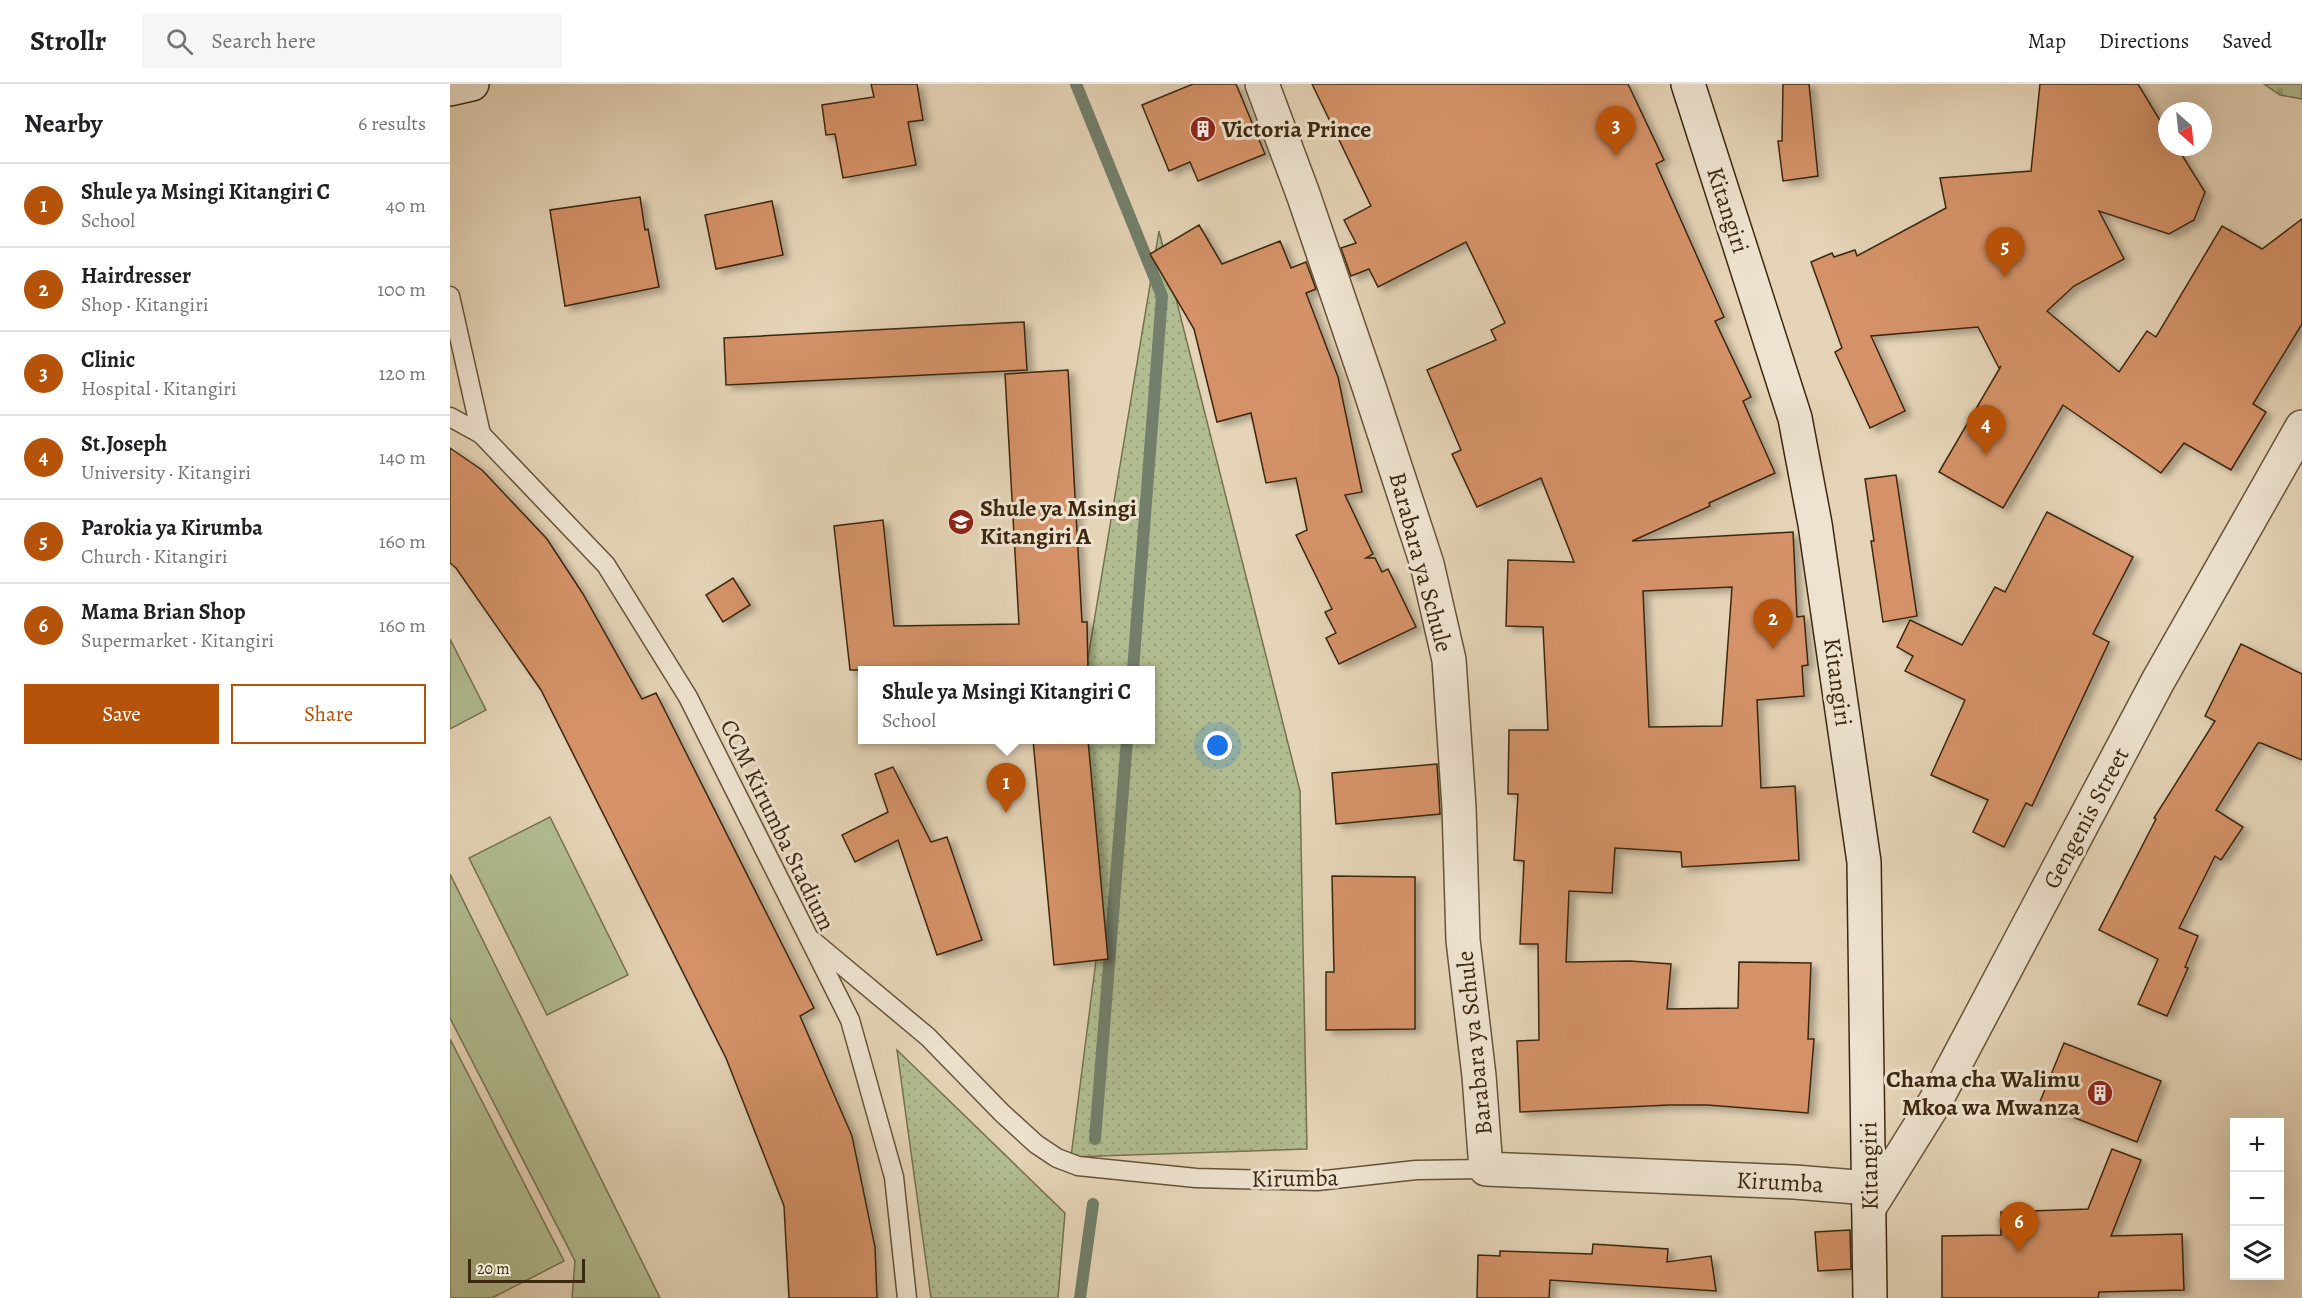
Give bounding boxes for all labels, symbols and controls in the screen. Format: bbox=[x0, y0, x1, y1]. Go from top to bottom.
search box bbox=[142, 14, 562, 68]
text: Strollr bbox=[30, 22, 106, 60]
icon: search bbox=[163, 25, 196, 58]
text: Search here bbox=[211, 26, 316, 56]
text: Map bbox=[2028, 27, 2066, 55]
text: Directions bbox=[2099, 27, 2189, 55]
text: Saved bbox=[2222, 27, 2272, 55]
north arrow bbox=[2158, 102, 2212, 156]
text: Nearby bbox=[24, 106, 103, 141]
pin: 3 bbox=[1596, 106, 1636, 156]
text: 6 results bbox=[358, 110, 426, 137]
place label: Victoria Prince bbox=[1221, 113, 1371, 145]
building icon: Victoria Prince bbox=[1188, 114, 1218, 144]
street label: Kitangiri bbox=[1699, 163, 1757, 257]
text: Shule ya Msingi Kitangiri C bbox=[81, 177, 330, 207]
text: 1 bbox=[40, 192, 47, 219]
text: 40 m bbox=[386, 192, 426, 219]
text: School bbox=[81, 207, 135, 234]
pin: 5 bbox=[1986, 228, 2024, 277]
text: Hairdresser bbox=[81, 261, 191, 291]
text: 2 bbox=[39, 276, 48, 303]
text: 100 m bbox=[377, 276, 426, 303]
text: Shop · Kitangiri bbox=[81, 291, 209, 318]
text: Clinic bbox=[81, 345, 135, 375]
text: 3 bbox=[39, 360, 48, 387]
text: 120 m bbox=[378, 360, 426, 387]
text: Hospital · Kitangiri bbox=[81, 375, 237, 402]
pin: 4 bbox=[1966, 406, 2006, 455]
text: St.Joseph bbox=[81, 429, 167, 459]
text: 4 bbox=[39, 444, 48, 471]
text: 140 m bbox=[379, 444, 426, 471]
text: University · Kitangiri bbox=[81, 459, 251, 486]
street label: Barabara ya Schule bbox=[1382, 469, 1460, 655]
place label: Shule ya Msingi Kitangiri A bbox=[980, 492, 1137, 552]
school or university icon: Shule ya Msingi Kitangiri A bbox=[946, 507, 976, 537]
text: Parokia ya Kirumba bbox=[81, 513, 263, 543]
text: 5 bbox=[39, 528, 48, 555]
text: 160 m bbox=[379, 528, 426, 555]
text: Church · Kitangiri bbox=[81, 543, 228, 570]
text: Mama Brian Shop bbox=[81, 597, 246, 627]
pin: 2 bbox=[1754, 600, 1792, 649]
text: 6 bbox=[39, 612, 48, 639]
text: 160 m bbox=[379, 612, 426, 639]
text: Supermarket · Kitangiri bbox=[81, 627, 274, 654]
street label: Kitangiri bbox=[1816, 636, 1860, 728]
popup bbox=[858, 666, 1155, 744]
text: Shule ya Msingi Kitangiri C bbox=[882, 677, 1131, 707]
button: Save bbox=[24, 684, 219, 744]
button: Share bbox=[231, 684, 426, 744]
text: School bbox=[882, 707, 936, 734]
street label: CCM Kirumba Stadium bbox=[713, 714, 843, 936]
your location bbox=[1203, 731, 1232, 760]
street label: Gengenis Street bbox=[2035, 742, 2137, 894]
pin: 1 bbox=[986, 764, 1026, 813]
street label: Barabara ya Schule bbox=[1448, 949, 1500, 1137]
place label: Chama cha Walimu Mkoa wa Mwanza bbox=[1886, 1063, 2081, 1123]
building icon: Chama cha Walimu Mkoa wa Mwanza bbox=[2085, 1078, 2115, 1108]
map controls bbox=[2230, 1118, 2284, 1280]
button: + bbox=[2230, 1118, 2284, 1172]
street label: Kitangiri bbox=[1852, 1121, 1886, 1211]
street label: Kirumba bbox=[1251, 1161, 1340, 1195]
street label: Kirumba bbox=[1736, 1164, 1825, 1200]
button: − bbox=[2230, 1172, 2284, 1226]
pin: 6 bbox=[2000, 1202, 2038, 1252]
button: layers bbox=[2230, 1226, 2284, 1280]
scale bar bbox=[468, 1256, 585, 1284]
text: 20 m bbox=[477, 1258, 510, 1280]

